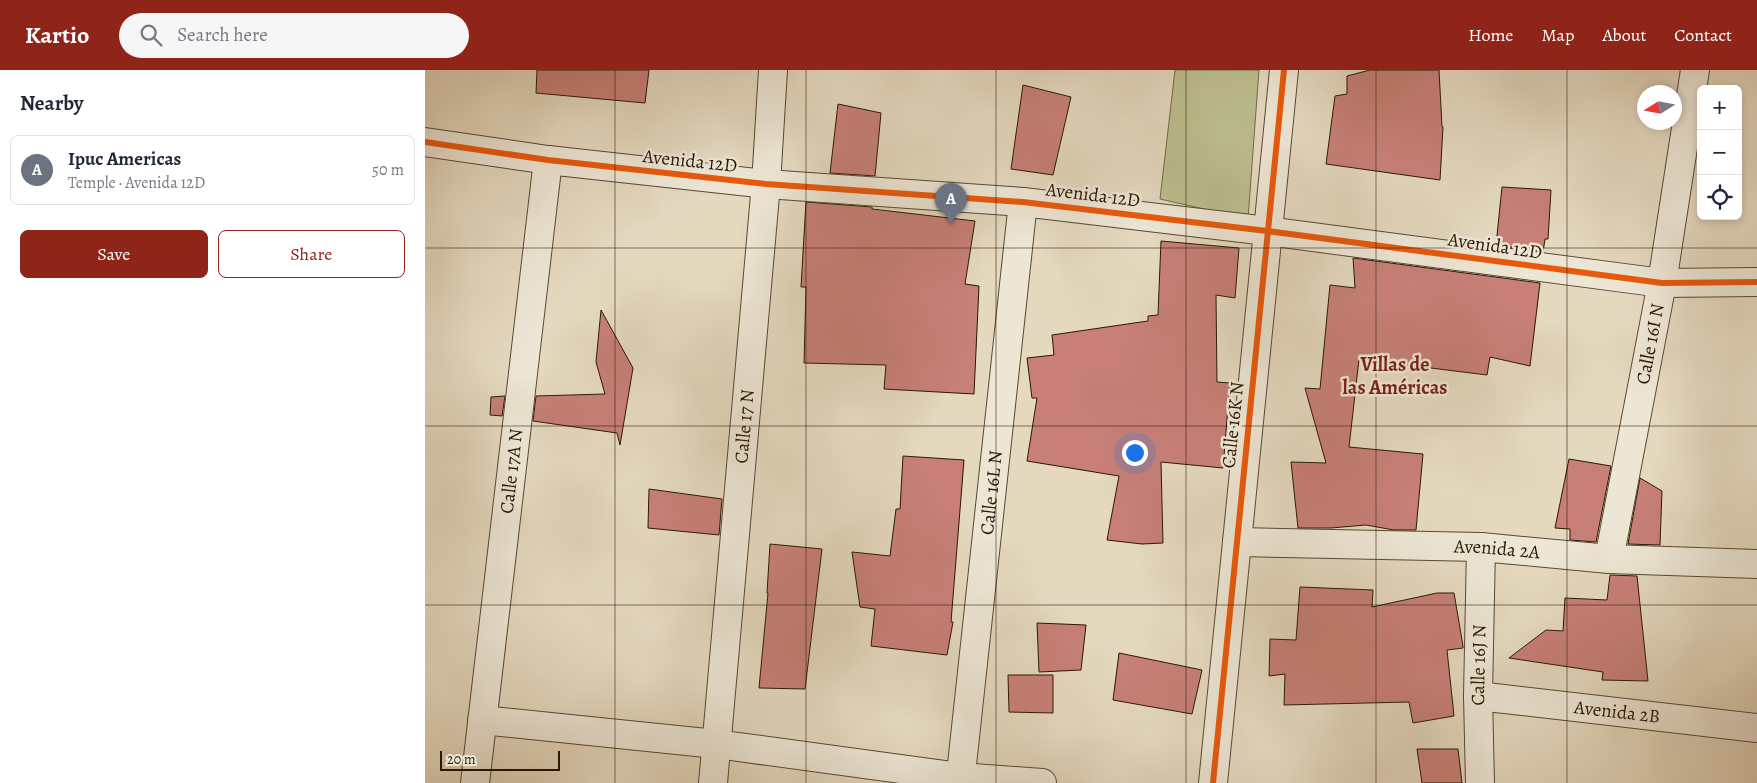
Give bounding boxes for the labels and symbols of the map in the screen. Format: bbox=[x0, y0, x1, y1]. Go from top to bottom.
north arrow bbox=[1637, 85, 1682, 130]
street label: Avenida 12D bbox=[640, 143, 739, 179]
street label: Avenida 12D bbox=[1043, 176, 1142, 214]
pin: A bbox=[935, 183, 967, 224]
street label: Avenida 12D bbox=[1445, 226, 1544, 265]
street label: Calle 16I N bbox=[1630, 301, 1671, 387]
district label: Villas de las Américas bbox=[1343, 351, 1447, 401]
street label: Calle 16K N bbox=[1216, 380, 1251, 470]
street label: Calle 17 N bbox=[728, 388, 761, 465]
street label: Calle 17A N bbox=[494, 427, 529, 515]
your location bbox=[1122, 440, 1148, 466]
street label: Calle 16L N bbox=[974, 449, 1009, 536]
street label: Avenida 2A bbox=[1453, 533, 1542, 566]
street label: Calle 16J N bbox=[1465, 624, 1492, 706]
street label: Avenida 2B bbox=[1572, 694, 1661, 730]
scale bar bbox=[440, 748, 560, 771]

